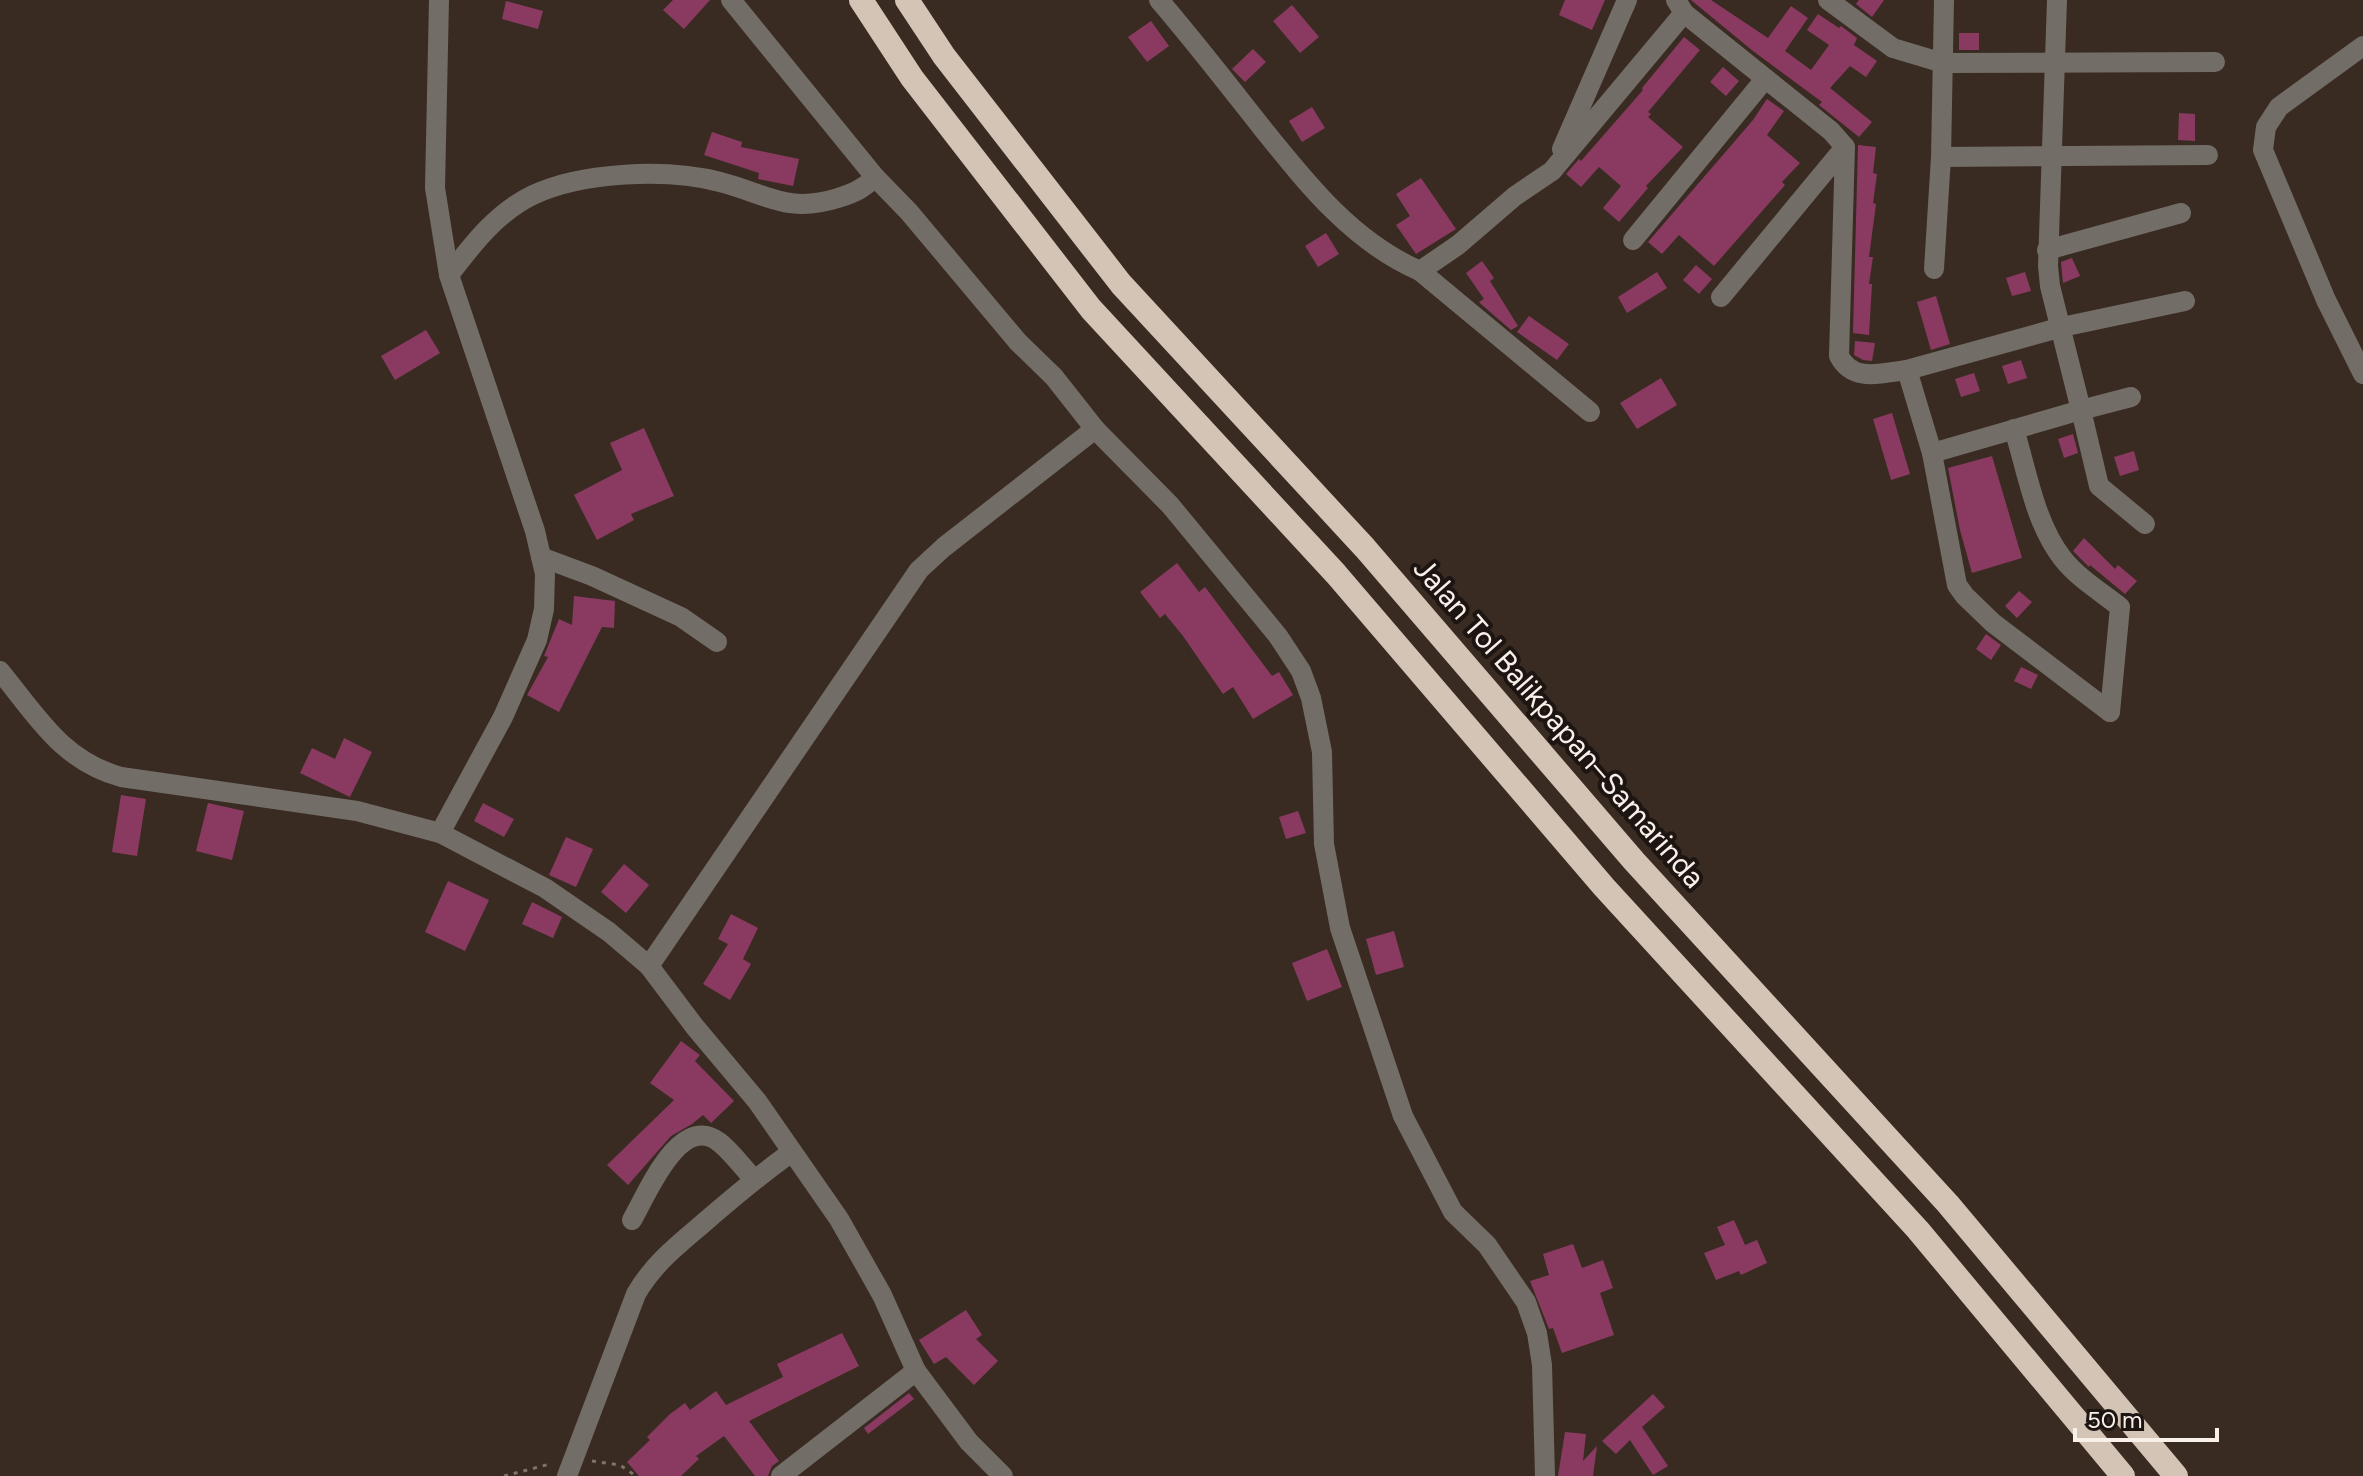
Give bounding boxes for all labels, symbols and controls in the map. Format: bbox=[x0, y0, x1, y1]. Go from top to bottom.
street label: Jalan Tol Balikpapan–Samarinda bbox=[1406, 550, 1713, 895]
scale bar bbox=[2075, 1392, 2217, 1442]
text: 50 m bbox=[2087, 1405, 2143, 1434]

